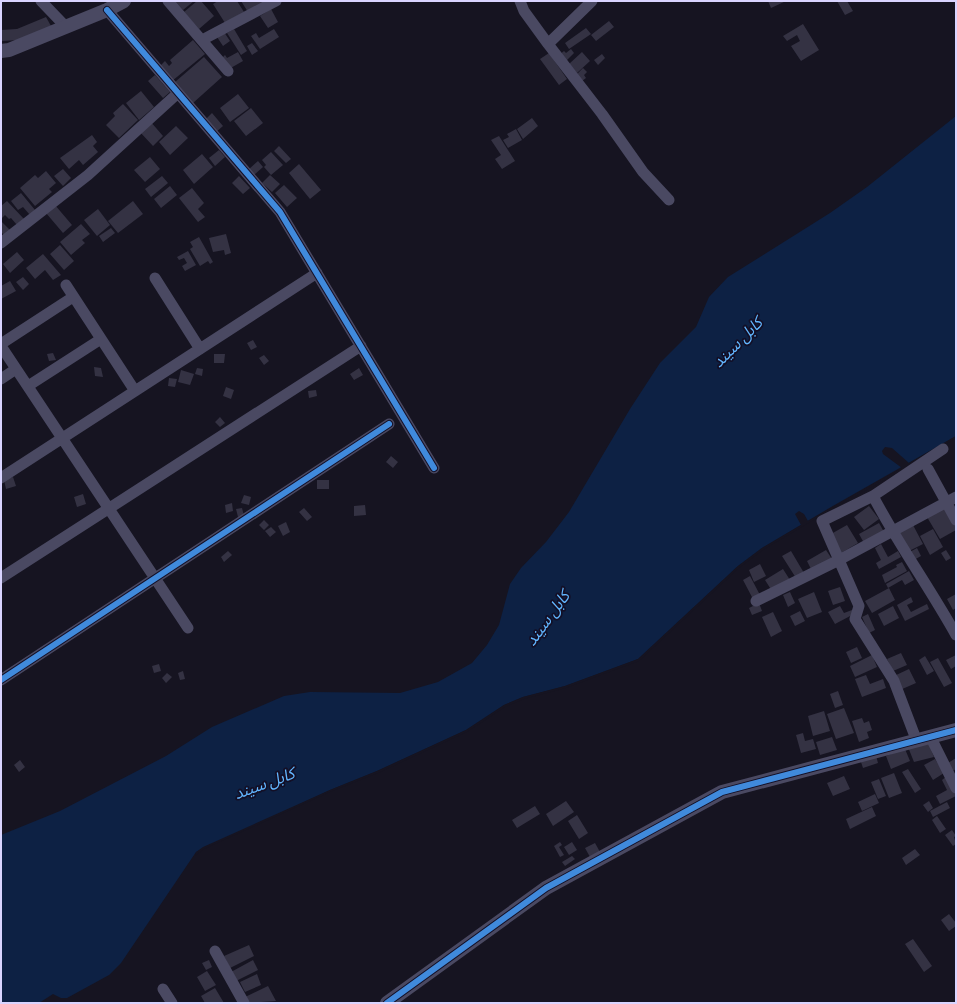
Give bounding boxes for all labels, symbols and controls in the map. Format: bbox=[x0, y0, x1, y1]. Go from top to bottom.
water label: کابل سيند bbox=[708, 311, 769, 371]
water label: کابل سيند bbox=[521, 584, 576, 649]
water label: کابل سيند bbox=[231, 763, 300, 803]

